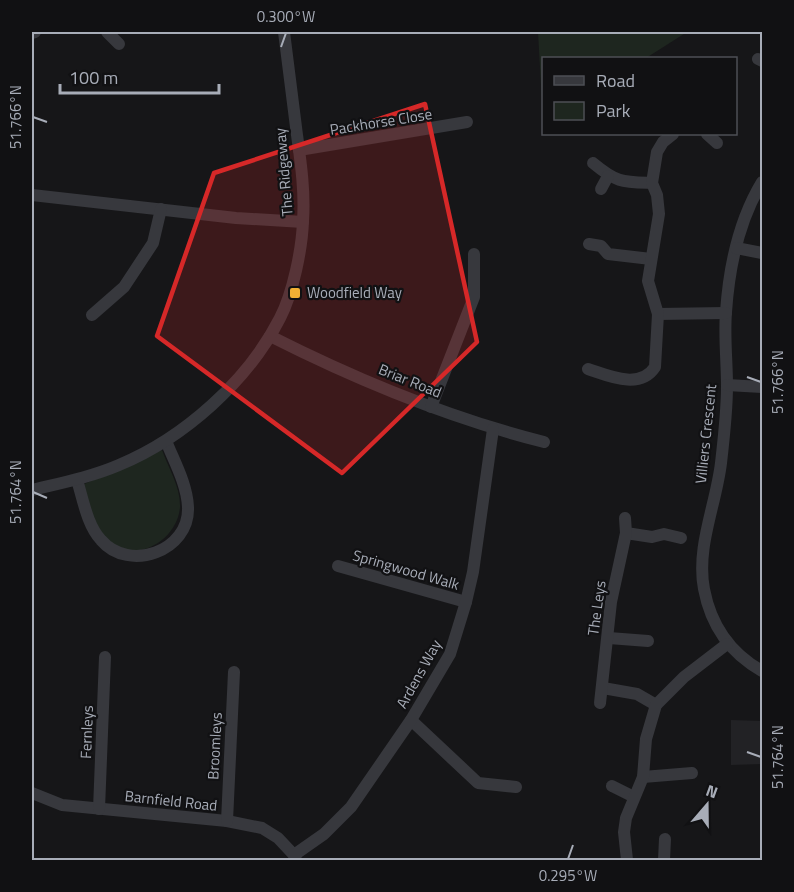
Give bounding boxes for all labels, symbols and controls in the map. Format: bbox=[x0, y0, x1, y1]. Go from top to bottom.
text: 0.300°W bbox=[257, 5, 315, 28]
scale bar bbox=[60, 57, 219, 95]
legend bbox=[542, 57, 737, 135]
text: 100 m bbox=[69, 64, 118, 91]
text: Road bbox=[596, 67, 635, 94]
text: 51.766°N bbox=[4, 85, 27, 149]
text: Park bbox=[596, 97, 631, 124]
street label: Packhorse Close bbox=[328, 102, 434, 141]
street label: The Ridgeway bbox=[268, 127, 299, 217]
place label: Woodfield Way bbox=[307, 281, 402, 304]
marker: Woodfield Way bbox=[288, 286, 302, 300]
text: 51.766°N bbox=[766, 350, 789, 414]
street label: Briar Road bbox=[375, 357, 445, 404]
street label: Villiers Crescent bbox=[689, 382, 722, 485]
text: 51.764°N bbox=[4, 460, 27, 524]
street label: Springwood Walk bbox=[350, 543, 462, 596]
street label: The Leys bbox=[581, 579, 612, 637]
street label: Ardens Way bbox=[390, 635, 447, 712]
street label: Fernleys bbox=[74, 705, 99, 759]
street label: Broomleys bbox=[201, 712, 228, 780]
text: 51.764°N bbox=[766, 725, 789, 789]
north arrow bbox=[677, 775, 737, 835]
text: N bbox=[703, 778, 721, 804]
street label: Barnfield Road bbox=[124, 784, 219, 817]
text: 0.295°W bbox=[539, 864, 597, 887]

